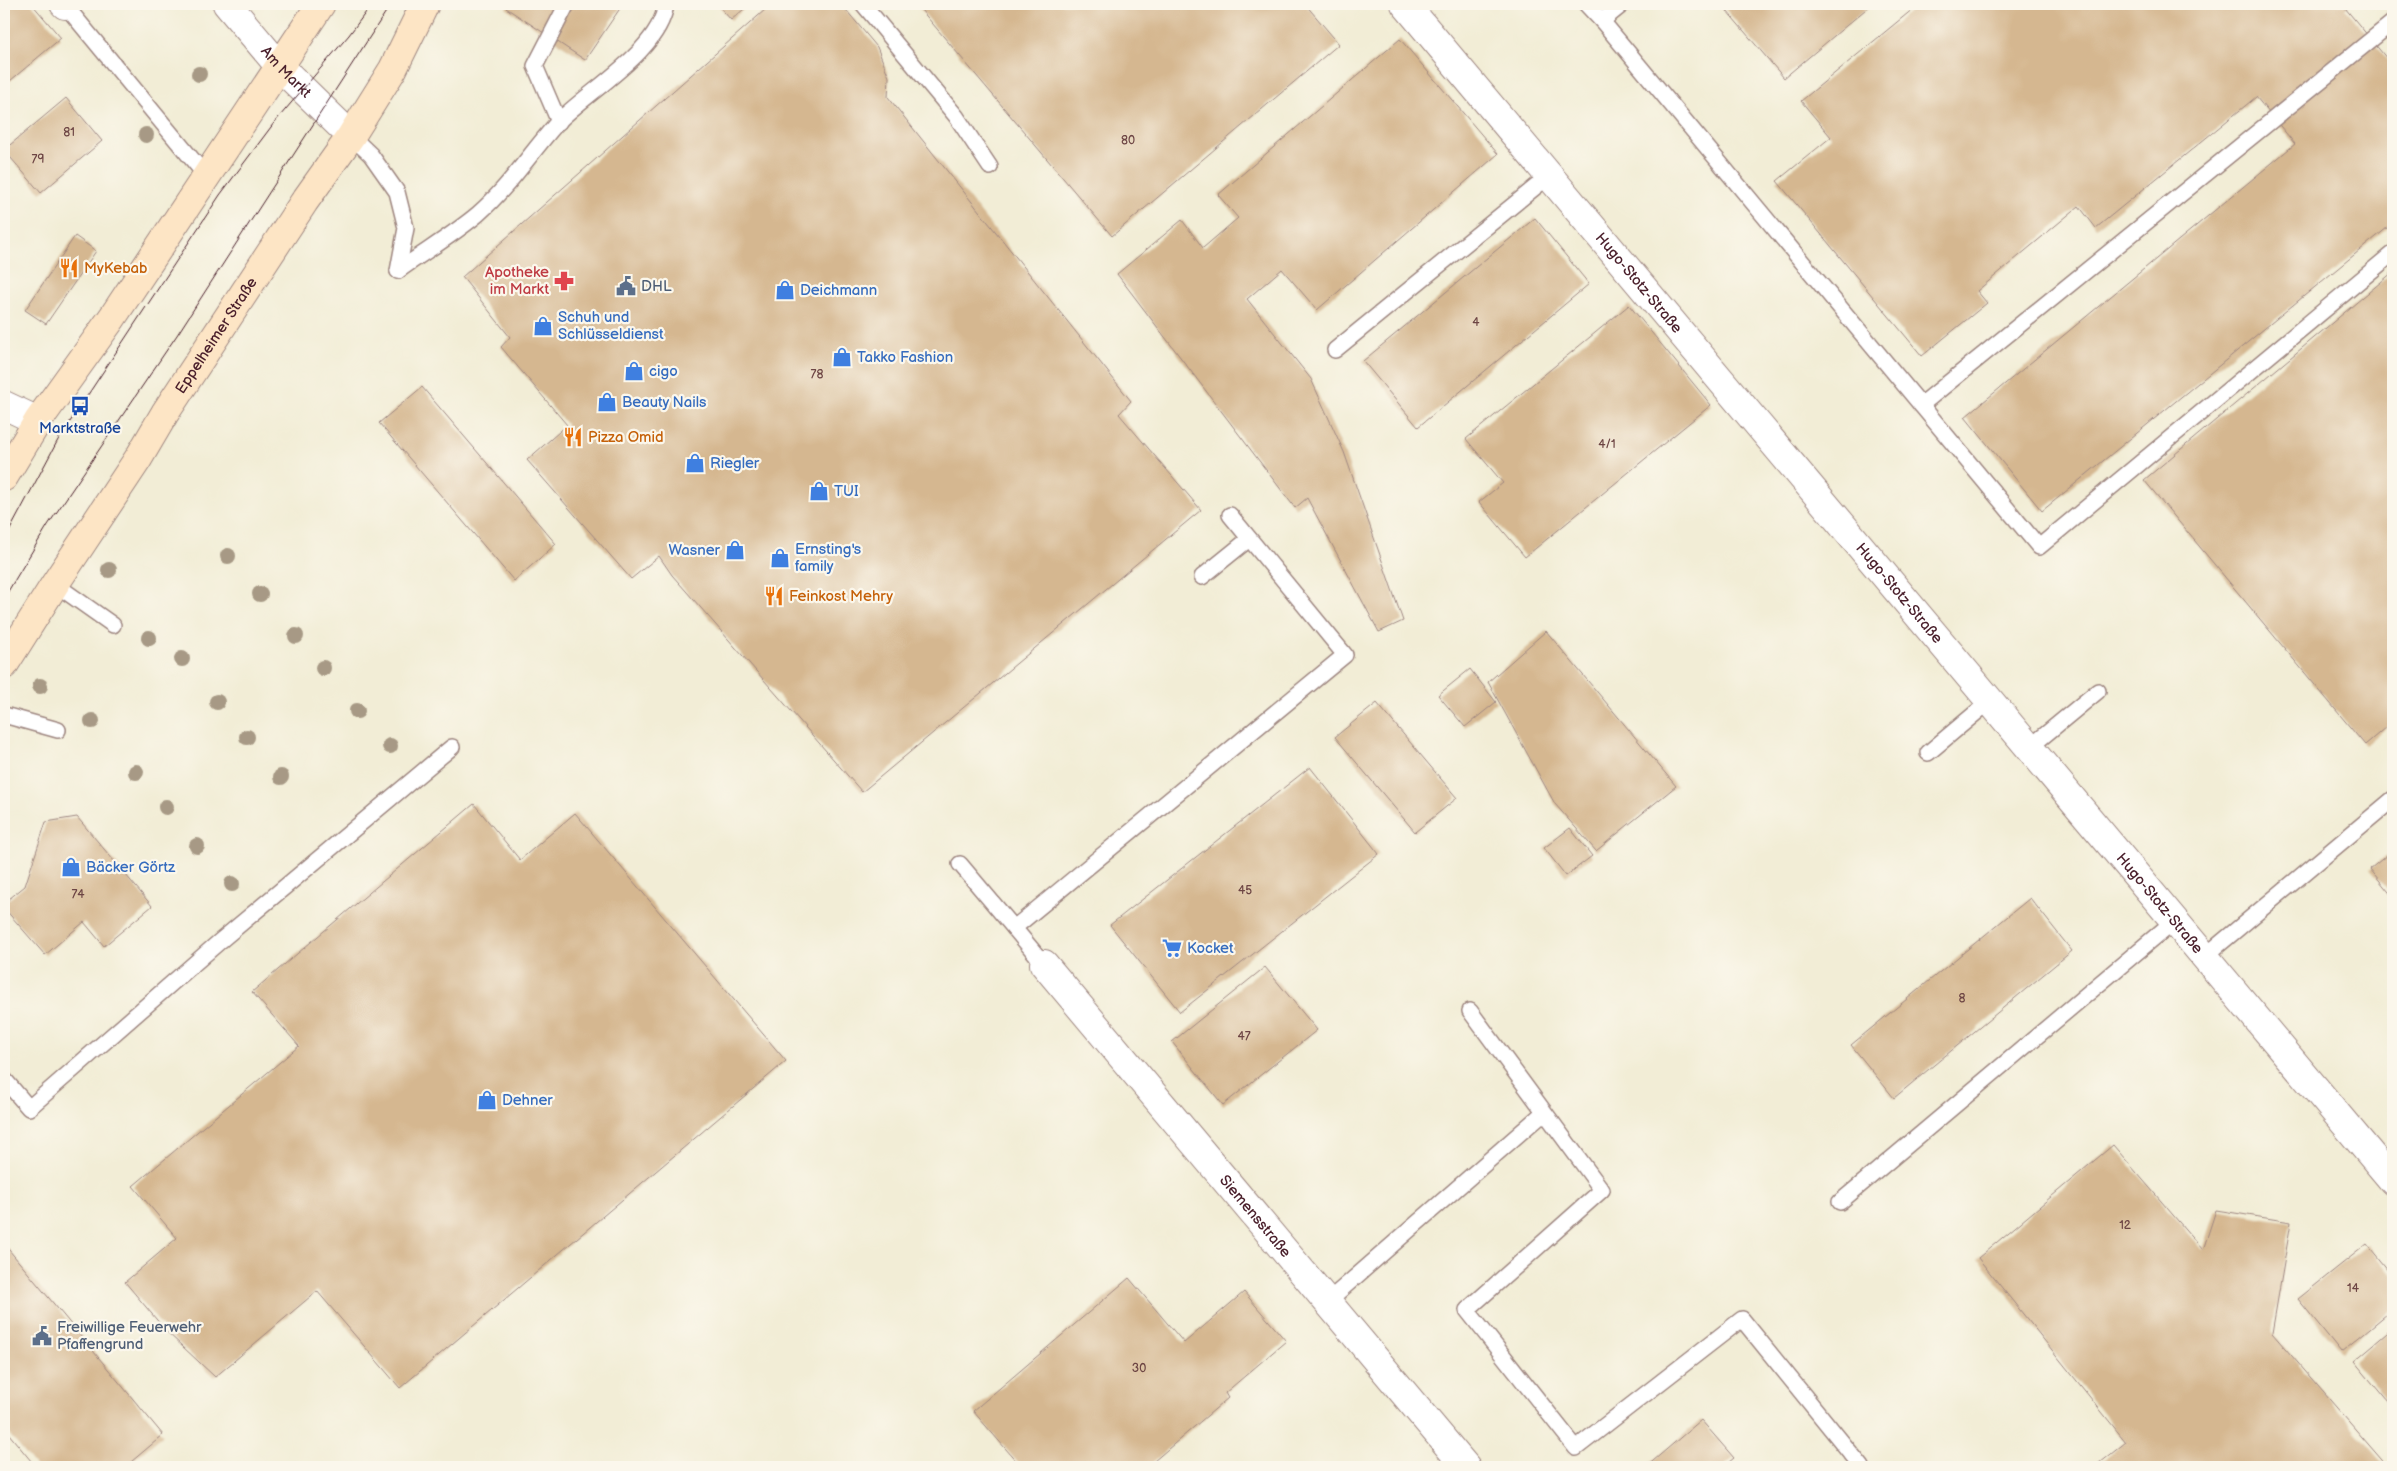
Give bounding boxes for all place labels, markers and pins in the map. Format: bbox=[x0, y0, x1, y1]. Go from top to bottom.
restaurant icon: MyKebab bbox=[58, 257, 80, 279]
place label: MyKebab bbox=[84, 259, 148, 278]
place label: Apotheke im Markt bbox=[485, 263, 549, 299]
pharmacy icon: Apotheke im Markt bbox=[553, 270, 575, 292]
public building icon: DHL bbox=[615, 275, 637, 297]
place label: DHL bbox=[641, 277, 672, 296]
shop icon: Deichmann bbox=[774, 279, 796, 301]
place label: Deichmann bbox=[800, 281, 877, 300]
place label: Schuh und Schlüsseldienst bbox=[558, 308, 664, 344]
shop icon: Schuh und Schlüsseldienst bbox=[532, 315, 554, 337]
shop icon: Takko Fashion bbox=[831, 346, 853, 368]
place label: Takko Fashion bbox=[857, 348, 953, 367]
shop icon: cigo bbox=[623, 360, 645, 382]
place label: cigo bbox=[649, 362, 678, 381]
shop icon: Beauty Nails bbox=[596, 391, 618, 413]
place label: Beauty Nails bbox=[622, 393, 707, 412]
bus stop icon: Marktstraße bbox=[69, 395, 91, 417]
place label: Marktstraße bbox=[39, 419, 121, 438]
restaurant icon: Pizza Omid bbox=[562, 426, 584, 448]
place label: Pizza Omid bbox=[588, 428, 664, 447]
shop icon: Riegler bbox=[684, 452, 706, 474]
place label: Riegler bbox=[710, 454, 760, 473]
shop icon: TUI bbox=[808, 480, 830, 502]
place label: TUI bbox=[834, 482, 859, 501]
shop icon: Wasner bbox=[724, 539, 746, 561]
place label: Ernsting's family bbox=[795, 540, 862, 576]
place label: Wasner bbox=[668, 541, 721, 560]
shop icon: Ernsting's family bbox=[769, 547, 791, 569]
restaurant icon: Feinkost Mehry bbox=[763, 585, 785, 607]
place label: Feinkost Mehry bbox=[789, 587, 893, 606]
shop icon: Bäcker Görtz bbox=[60, 856, 82, 878]
place label: Bäcker Görtz bbox=[86, 858, 176, 877]
supermarket icon: Kocket bbox=[1161, 937, 1183, 959]
place label: Kocket bbox=[1187, 939, 1234, 958]
shop icon: Dehner bbox=[476, 1089, 498, 1111]
place label: Dehner bbox=[502, 1091, 553, 1110]
place label: Freiwillige Feuerwehr Pfaffengrund bbox=[57, 1318, 202, 1354]
public building icon: Freiwillige Feuerwehr Pfaffengrund bbox=[31, 1325, 53, 1347]

